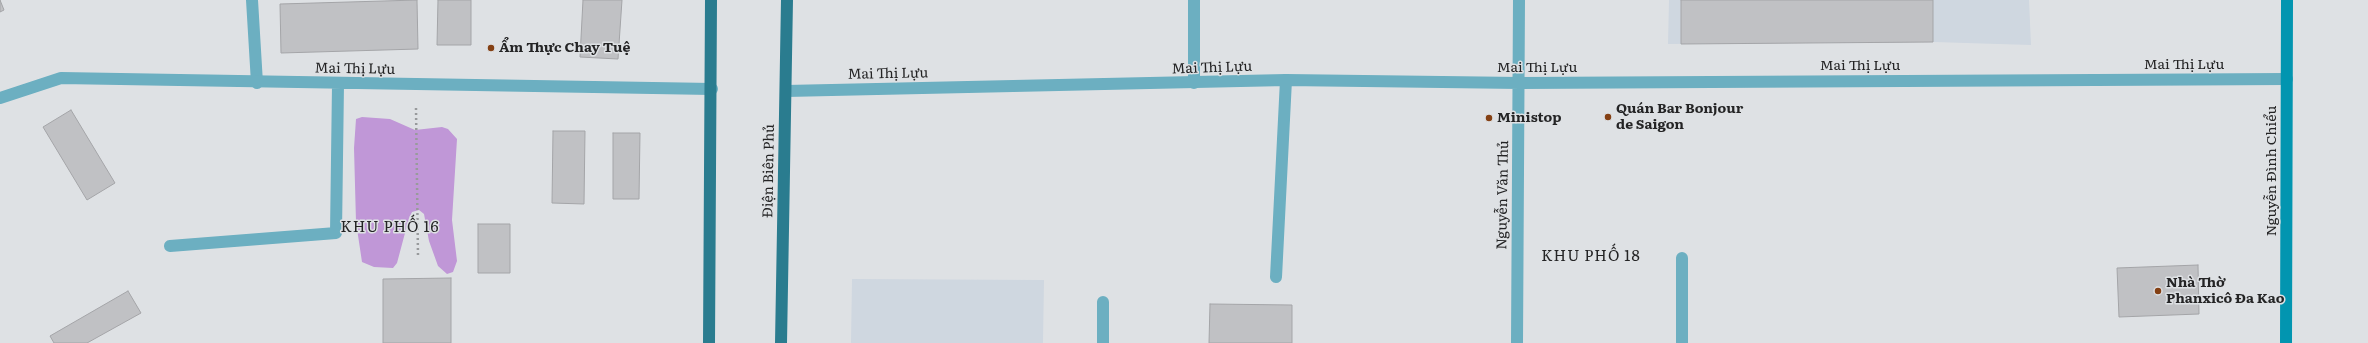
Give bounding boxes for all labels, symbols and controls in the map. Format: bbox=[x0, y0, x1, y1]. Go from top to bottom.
place label: Ẩm Thực Chay Tuệ bbox=[499, 40, 630, 56]
marker: Ẩm Thực Chay Tuệ bbox=[486, 43, 496, 53]
street label: Mai Thị Lựu bbox=[2144, 57, 2224, 73]
street label: Mai Thị Lựu bbox=[1171, 58, 1253, 78]
street label: Mai Thị Lựu bbox=[1820, 58, 1900, 74]
street label: Mai Thị Lựu bbox=[315, 60, 395, 78]
street label: Mai Thị Lựu bbox=[1497, 60, 1577, 76]
street label: Mai Thị Lựu bbox=[848, 65, 928, 83]
place label: Quán Bar Bonjour de Saigon bbox=[1616, 101, 1743, 134]
street label: Nguyễn Đình Chiểu bbox=[2264, 106, 2280, 236]
place label: Ministop bbox=[1497, 110, 1561, 126]
marker: Quán Bar Bonjour de Saigon bbox=[1603, 112, 1613, 122]
marker: Ministop bbox=[1484, 113, 1494, 123]
street label: Ðiện Biên Phủ bbox=[760, 124, 778, 218]
street label: Nguyễn Văn Thủ bbox=[1494, 140, 1512, 250]
district label: KHU PHỐ 16 bbox=[340, 219, 440, 237]
district label: KHU PHỐ 18 bbox=[1541, 248, 1641, 266]
place label: Nhà Thờ Phanxicô Đa Kao bbox=[2166, 275, 2284, 308]
marker: Nhà Thờ Phanxicô Đa Kao bbox=[2153, 286, 2163, 296]

